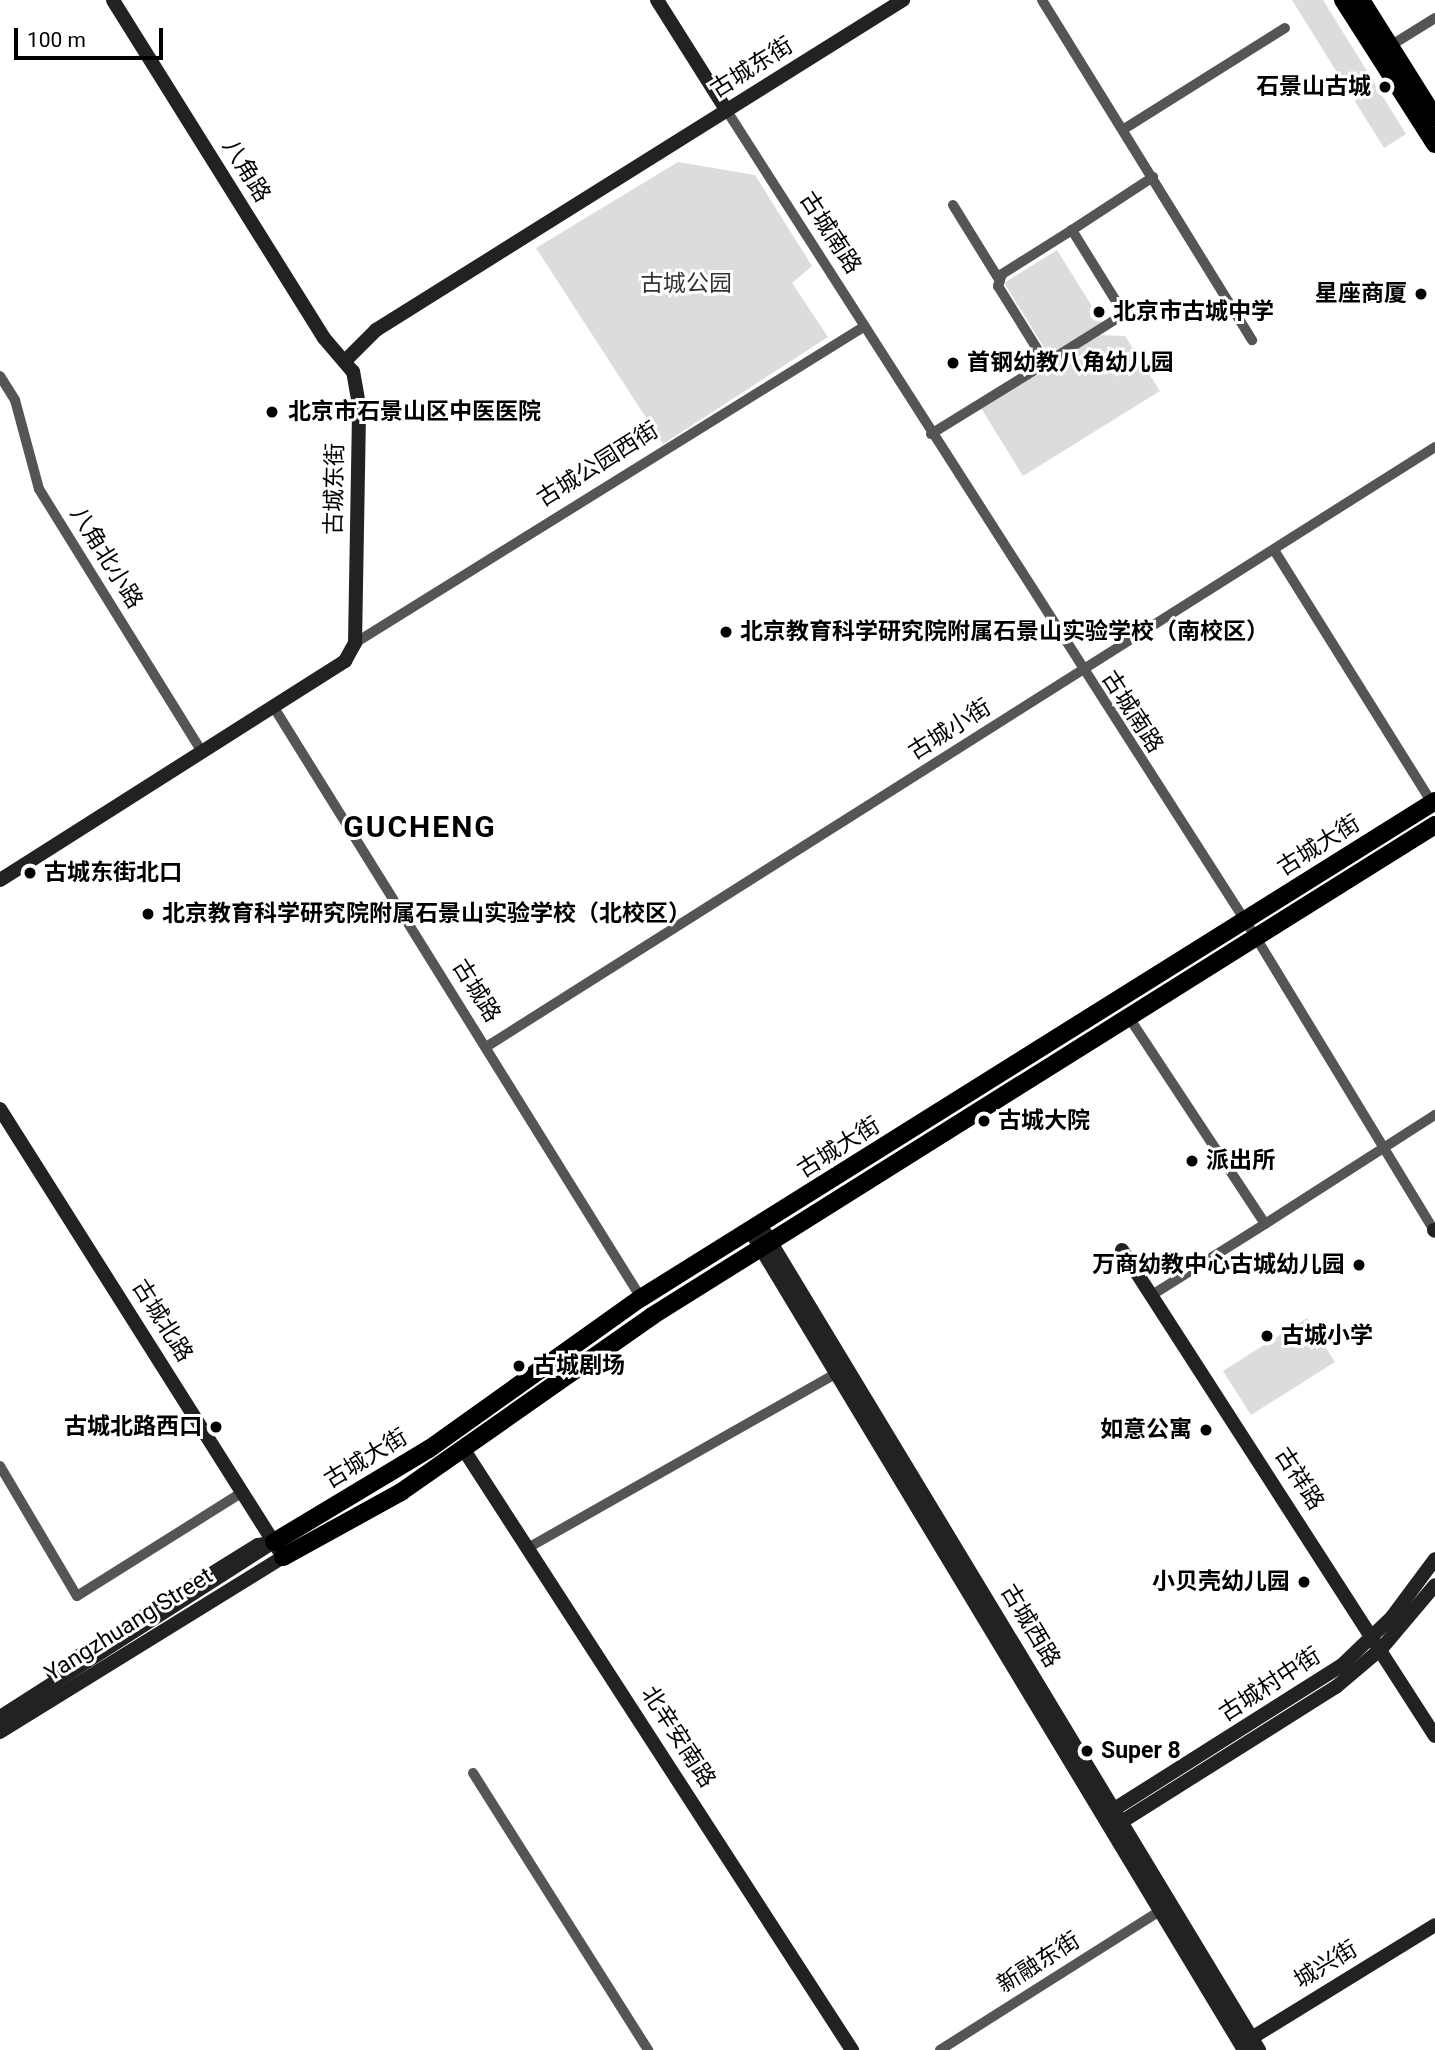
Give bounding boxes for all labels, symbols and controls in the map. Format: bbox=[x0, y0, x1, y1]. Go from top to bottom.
scale bar bbox=[18, 14, 166, 58]
text: 100 m bbox=[27, 28, 86, 52]
street label: 古城东街 bbox=[706, 32, 798, 104]
place label: 石景山古城 bbox=[1256, 73, 1371, 101]
marker: 石景山古城 bbox=[1377, 79, 1393, 95]
street label: 八角路 bbox=[216, 134, 276, 208]
street label: 古城南路 bbox=[793, 187, 867, 279]
park label: 古城公园 bbox=[640, 270, 732, 298]
place label: 星座商厦 bbox=[1315, 280, 1407, 308]
marker: 星座商厦 bbox=[1413, 286, 1429, 302]
place label: 北京市古城中学 bbox=[1113, 298, 1274, 326]
marker: 北京市古城中学 bbox=[1091, 304, 1107, 320]
place label: 首钢幼教八角幼儿园 bbox=[967, 349, 1174, 377]
marker: 首钢幼教八角幼儿园 bbox=[945, 355, 961, 371]
place label: 北京市石景山区中医医院 bbox=[288, 398, 541, 426]
marker: 北京市石景山区中医医院 bbox=[262, 402, 282, 422]
street label: 古城公园西街 bbox=[532, 417, 664, 513]
street label: 古城东街 bbox=[320, 443, 350, 535]
street label: 八角北小路 bbox=[64, 502, 148, 614]
place label: 北京教育科学研究院附属石景山实验学校（南校区） bbox=[740, 618, 1269, 646]
marker: 北京教育科学研究院附属石景山实验学校（南校区） bbox=[718, 624, 734, 640]
street label: 古城南路 bbox=[1095, 666, 1169, 758]
street label: 古城小街 bbox=[904, 694, 996, 766]
district label: GUCHENG bbox=[344, 809, 496, 845]
street label: 古城大街 bbox=[1273, 810, 1365, 882]
place label: 古城东街北口 bbox=[44, 859, 182, 887]
marker: 古城东街北口 bbox=[22, 865, 38, 881]
place label: 北京教育科学研究院附属石景山实验学校（北校区） bbox=[162, 900, 691, 928]
marker: 北京教育科学研究院附属石景山实验学校（北校区） bbox=[140, 906, 156, 922]
street label: 古城路 bbox=[446, 954, 506, 1028]
place label: 古城大院 bbox=[998, 1107, 1090, 1135]
street label: 古城大街 bbox=[793, 1112, 885, 1184]
marker: 古城大院 bbox=[976, 1113, 992, 1129]
place label: 派出所 bbox=[1206, 1147, 1275, 1175]
marker: 派出所 bbox=[1184, 1153, 1200, 1169]
place label: 万商幼教中心古城幼儿园 bbox=[1092, 1251, 1345, 1279]
marker: 万商幼教中心古城幼儿园 bbox=[1351, 1257, 1367, 1273]
street label: 古城北路 bbox=[126, 1275, 198, 1367]
place label: 古城小学 bbox=[1281, 1322, 1373, 1350]
marker: 古城小学 bbox=[1259, 1328, 1275, 1344]
place label: 古城剧场 bbox=[533, 1352, 625, 1380]
marker: 古城剧场 bbox=[511, 1358, 527, 1374]
place label: 古城北路西口 bbox=[64, 1413, 202, 1441]
place label: 如意公寓 bbox=[1100, 1416, 1192, 1444]
marker: 古城北路西口 bbox=[208, 1419, 224, 1435]
marker: 如意公寓 bbox=[1198, 1422, 1214, 1438]
street label: 古城大街 bbox=[319, 1423, 413, 1495]
street label: 古祥路 bbox=[1269, 1443, 1329, 1515]
street label: Yangzhuang Street bbox=[40, 1562, 218, 1688]
place label: 小贝壳幼儿园 bbox=[1152, 1568, 1290, 1596]
marker: 小贝壳幼儿园 bbox=[1296, 1574, 1312, 1590]
street label: 古城西路 bbox=[994, 1579, 1066, 1673]
street label: 古城村中街 bbox=[1214, 1642, 1326, 1728]
street label: 北辛安南路 bbox=[635, 1681, 721, 1793]
place label: Super 8 bbox=[1101, 1737, 1181, 1765]
marker: Super 8 bbox=[1079, 1743, 1095, 1759]
street label: 新融东街 bbox=[993, 1927, 1085, 1999]
street label: 城兴街 bbox=[1289, 1935, 1363, 1995]

